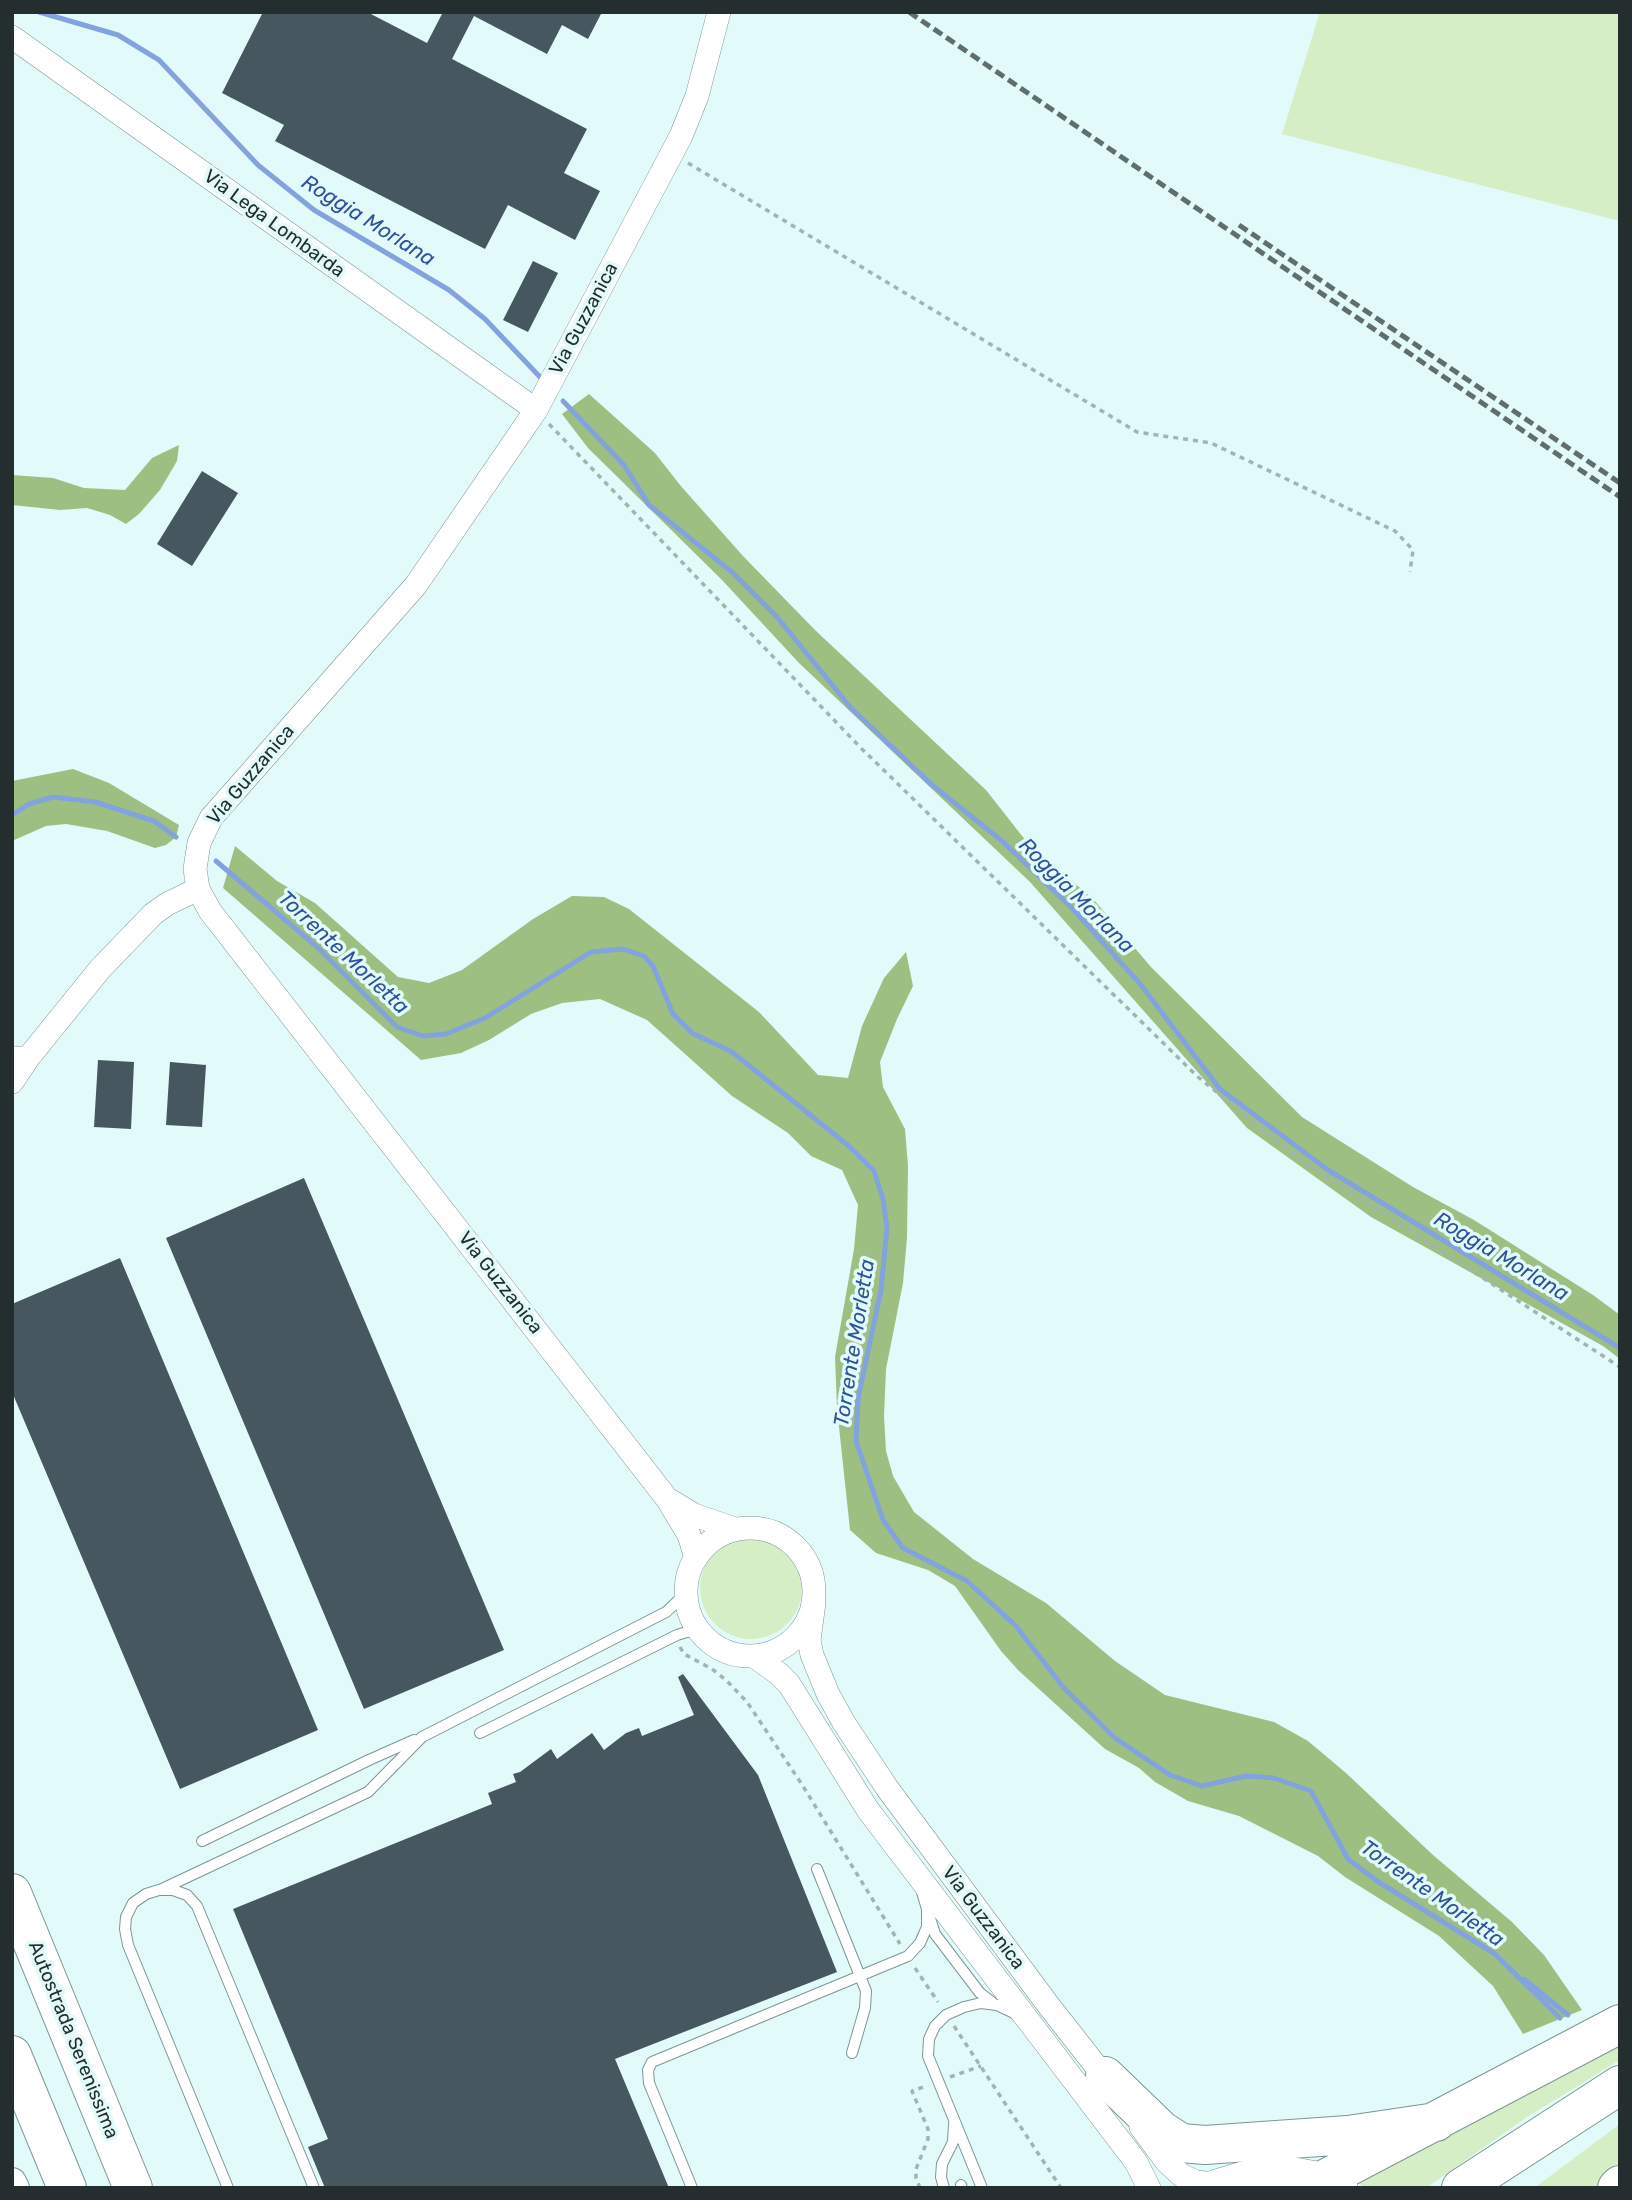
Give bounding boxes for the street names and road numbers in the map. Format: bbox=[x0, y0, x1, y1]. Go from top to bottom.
street label: Via Lega Lombarda bbox=[199, 165, 349, 283]
street label: Via Guzzanica bbox=[545, 259, 623, 379]
street label: Via Guzzanica bbox=[203, 720, 299, 830]
street label: Via Guzzanica bbox=[453, 1227, 547, 1339]
street label: Via Guzzanica bbox=[937, 1862, 1029, 1974]
street label: Autostrada Serenissima bbox=[23, 1938, 123, 2142]

